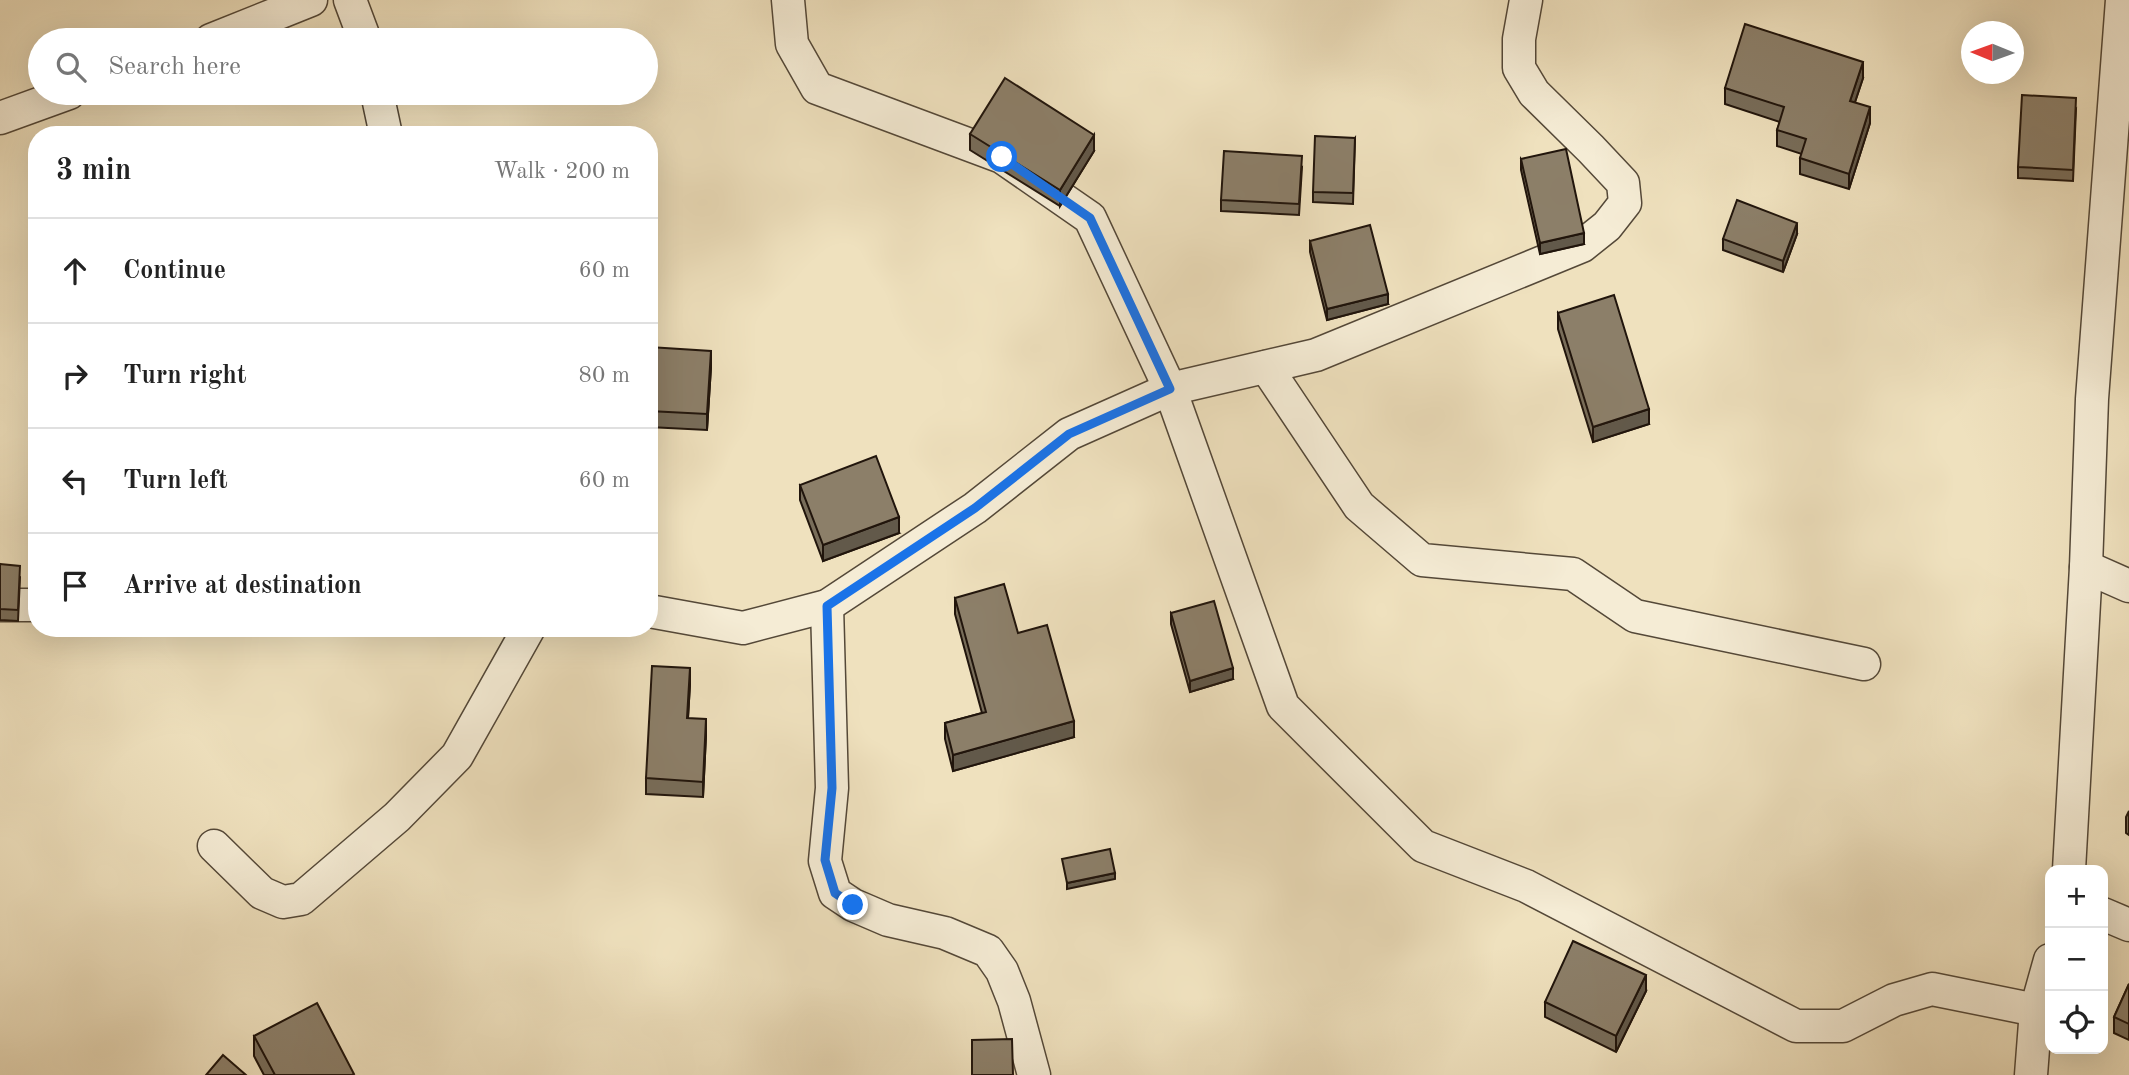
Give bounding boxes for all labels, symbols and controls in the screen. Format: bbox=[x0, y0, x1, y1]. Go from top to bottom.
north arrow bbox=[1961, 21, 2024, 84]
search box bbox=[28, 28, 658, 105]
icon: search bbox=[52, 48, 90, 86]
text: Search here bbox=[108, 54, 241, 80]
route start bbox=[986, 141, 1017, 172]
text: 3 min bbox=[56, 156, 131, 186]
text: Walk · 200 m bbox=[494, 160, 630, 183]
icon: ahead bbox=[56, 252, 94, 290]
text: Continue bbox=[123, 258, 226, 284]
text: 60 m bbox=[579, 259, 630, 282]
icon: right bbox=[56, 357, 94, 395]
text: Turn right bbox=[123, 363, 246, 389]
text: 80 m bbox=[579, 364, 630, 387]
icon: left bbox=[56, 462, 94, 500]
text: Turn left bbox=[123, 468, 228, 494]
text: 60 m bbox=[579, 469, 630, 492]
icon: arrive bbox=[56, 567, 94, 605]
text: Arrive at destination bbox=[123, 573, 362, 599]
map controls bbox=[2045, 865, 2108, 1054]
button: + bbox=[2045, 865, 2108, 928]
route end bbox=[837, 889, 868, 920]
button: − bbox=[2045, 928, 2108, 991]
button: locate bbox=[2045, 991, 2108, 1054]

